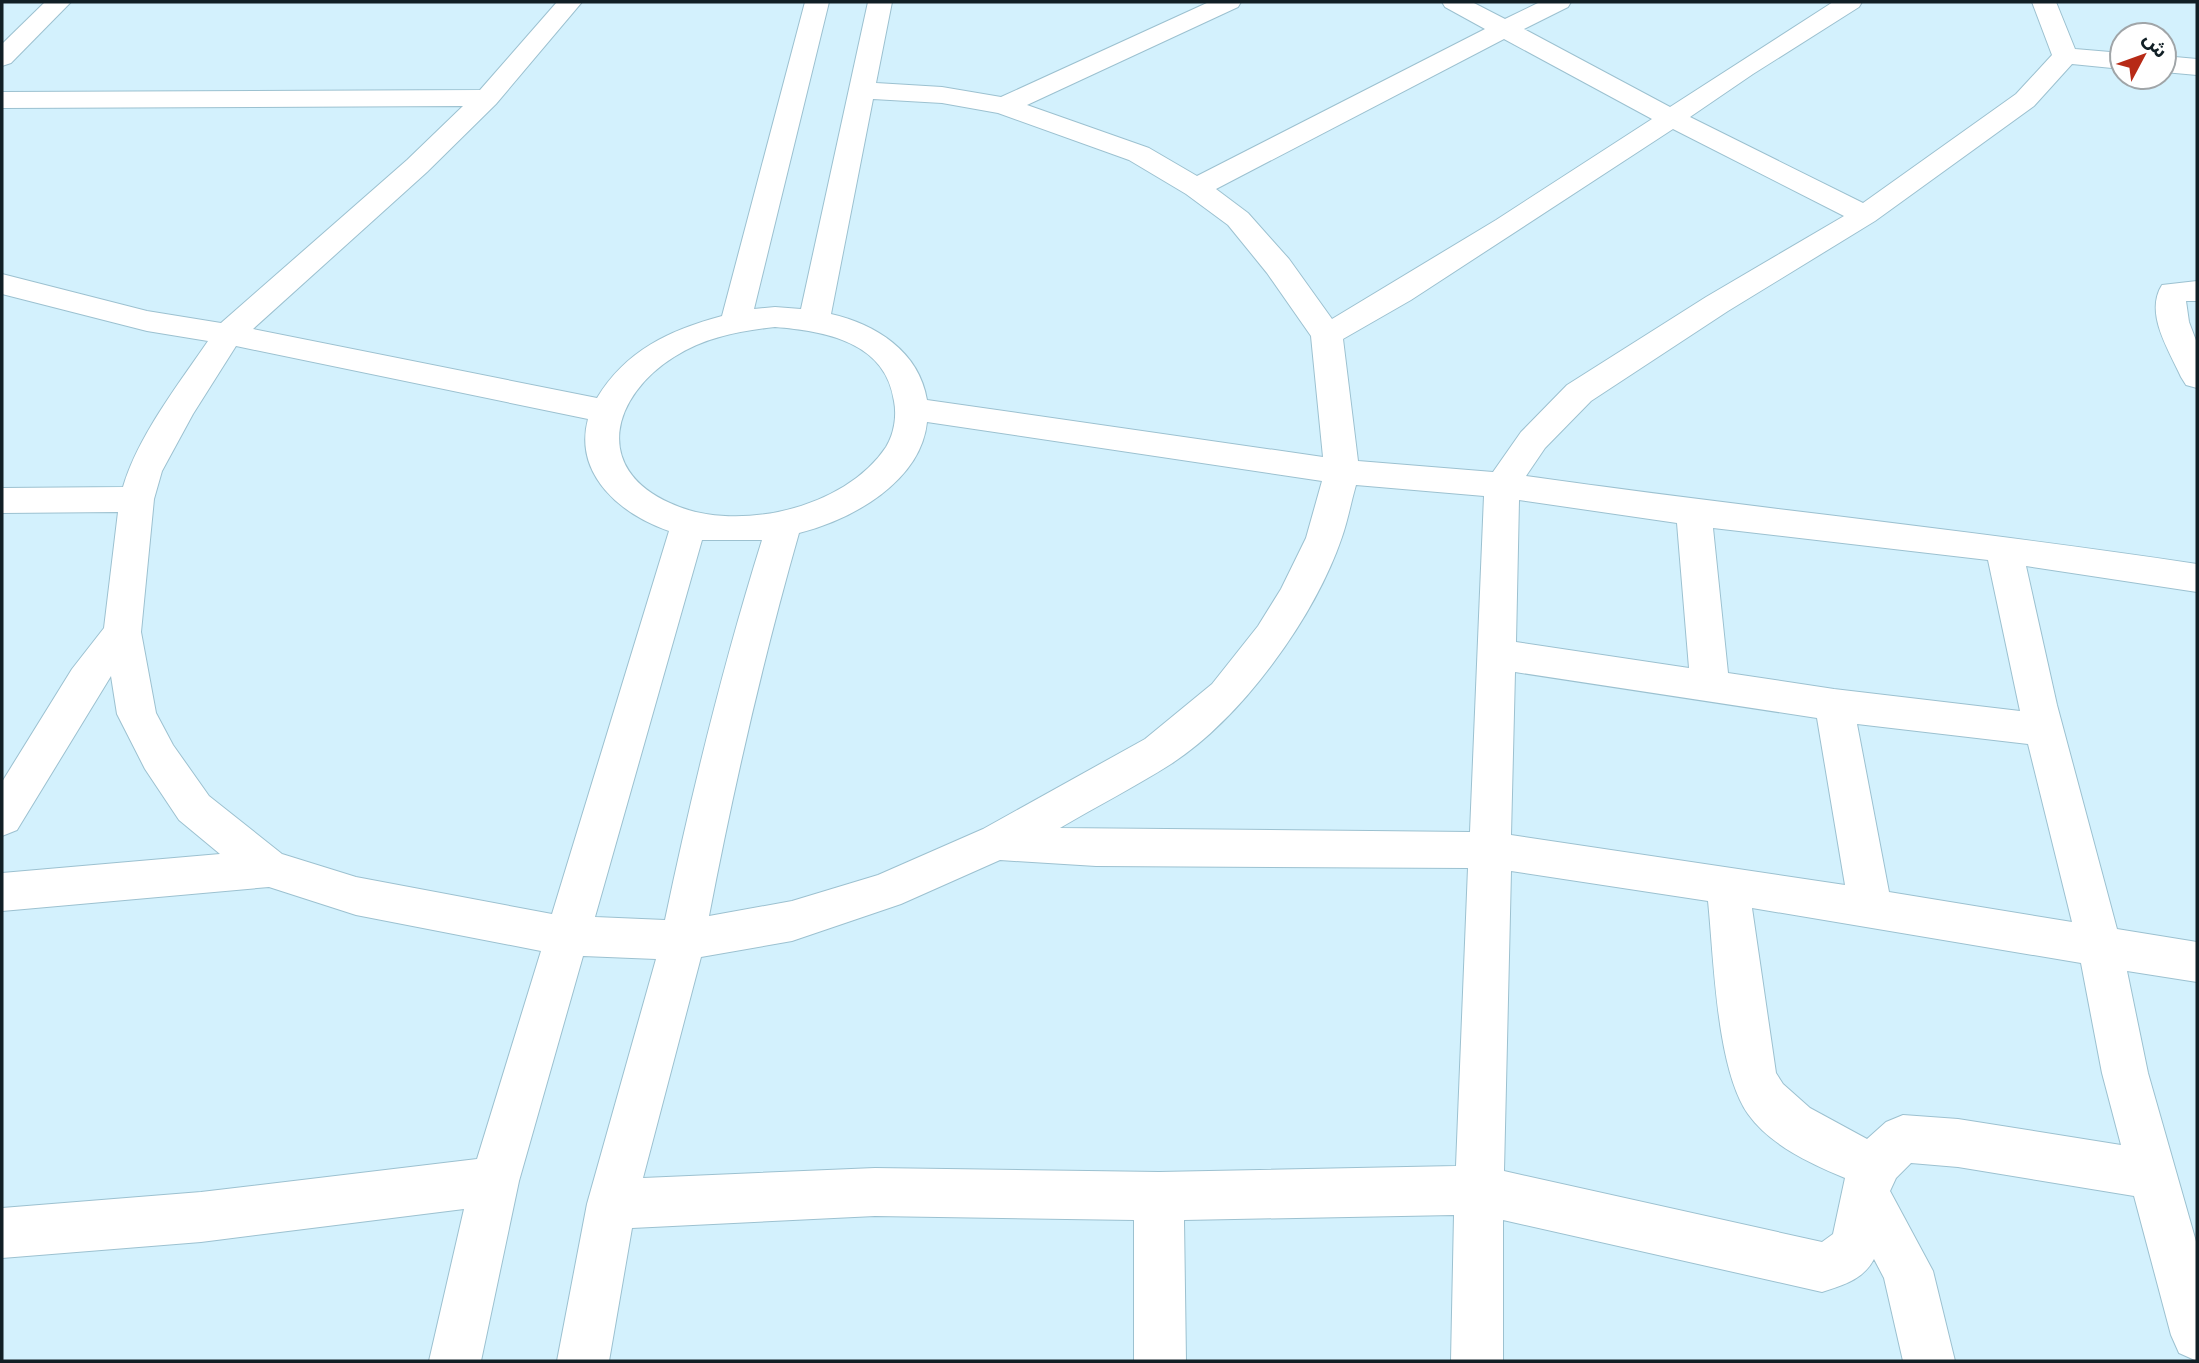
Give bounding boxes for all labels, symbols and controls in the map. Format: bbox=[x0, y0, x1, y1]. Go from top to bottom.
north arrow bbox=[2108, 21, 2178, 91]
text: ش bbox=[2138, 28, 2173, 63]

